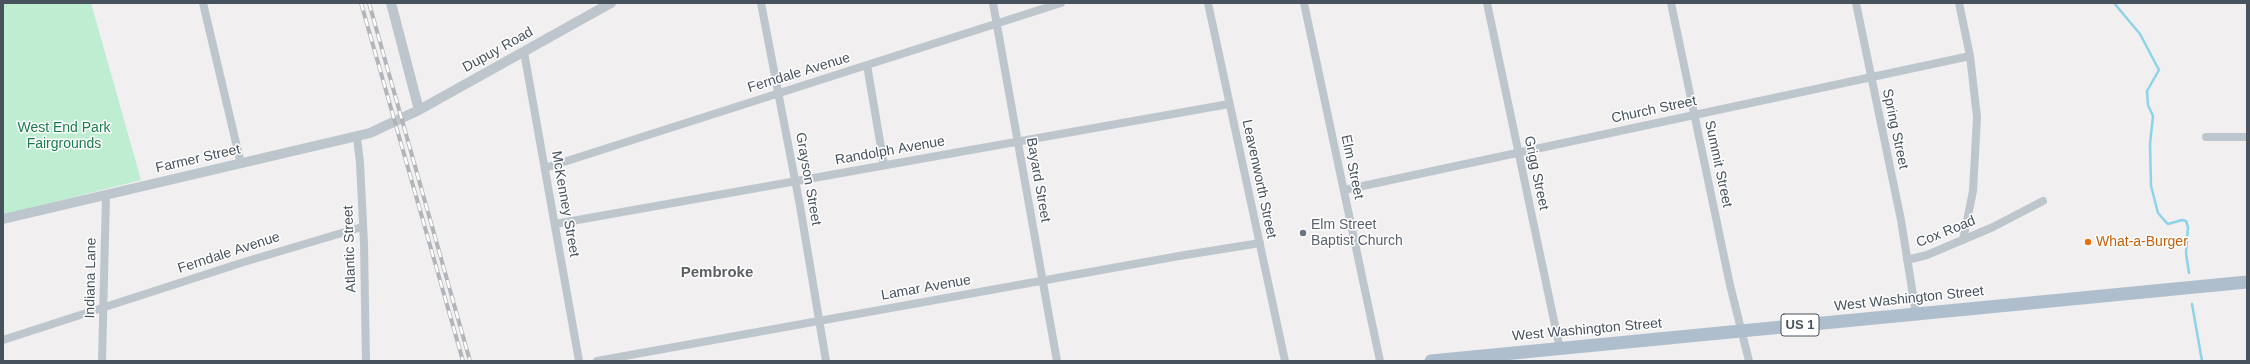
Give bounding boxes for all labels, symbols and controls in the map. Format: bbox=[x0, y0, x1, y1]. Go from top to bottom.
street label: Dupuy Road bbox=[460, 24, 536, 76]
street label: Ferndale Avenue bbox=[746, 49, 852, 97]
street label: Spring Street bbox=[1878, 87, 1912, 171]
street label: Church Street bbox=[1610, 93, 1698, 127]
street label: Leavenworth Street bbox=[1238, 118, 1280, 240]
street label: Summit Street bbox=[1701, 119, 1735, 209]
park label: West End Park Fairgrounds bbox=[17, 120, 111, 152]
street label: Grayson Street bbox=[792, 131, 824, 227]
street label: Randolph Avenue bbox=[834, 133, 946, 169]
street label: Elm Street bbox=[1337, 133, 1367, 201]
street label: Grigg Street bbox=[1520, 134, 1552, 212]
street label: Bayard Street bbox=[1022, 136, 1054, 224]
street label: Farmer Street bbox=[154, 141, 242, 177]
street label: McKenney Street bbox=[547, 150, 583, 258]
street label: Atlantic Street bbox=[340, 205, 360, 293]
street label: Cox Road bbox=[1914, 213, 1978, 251]
place label: Elm Street Baptist Church bbox=[1311, 217, 1403, 250]
marker: Elm Street Baptist Church bbox=[1298, 228, 1308, 238]
street label: Ferndale Avenue bbox=[176, 229, 282, 277]
place label: What-a-Burger bbox=[2096, 234, 2188, 250]
street label: Indiana Lane bbox=[82, 237, 100, 319]
marker: What-a-Burger bbox=[2083, 237, 2093, 247]
district label: Pembroke bbox=[681, 264, 753, 282]
street label: Lamar Avenue bbox=[880, 272, 972, 304]
street label: West Washington Street bbox=[1833, 283, 1985, 315]
road number: US 1 bbox=[1781, 314, 1819, 336]
street label: West Washington Street bbox=[1511, 315, 1663, 345]

